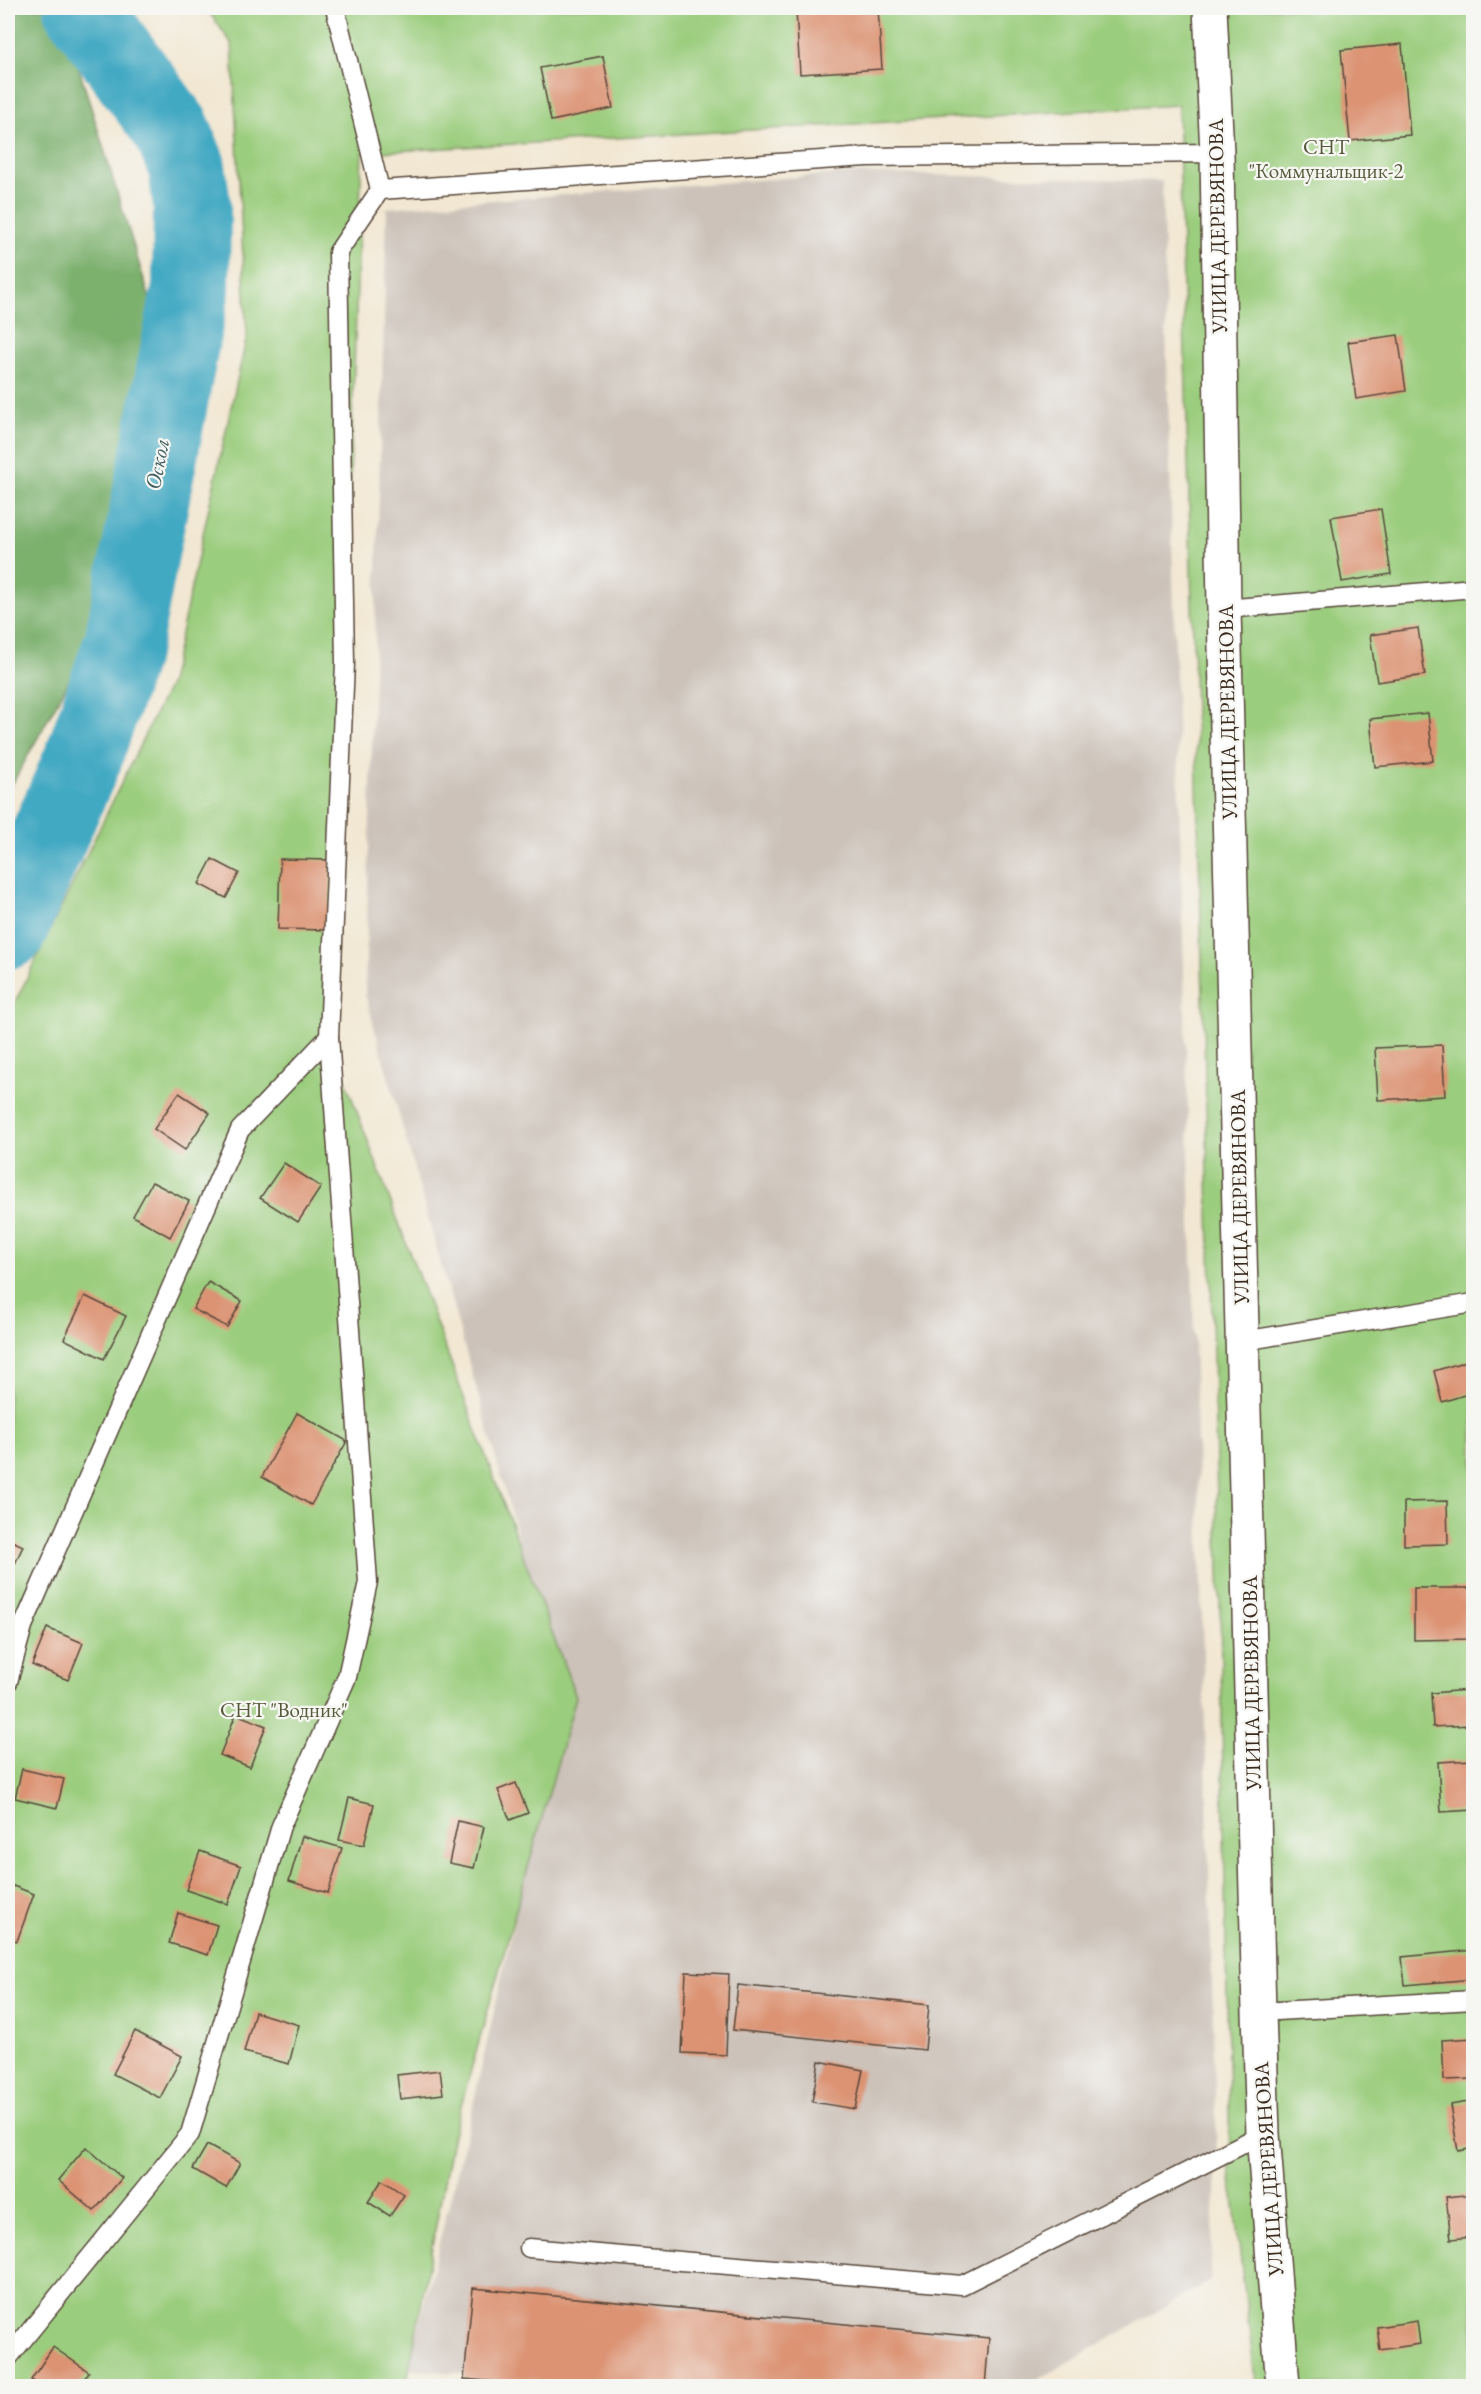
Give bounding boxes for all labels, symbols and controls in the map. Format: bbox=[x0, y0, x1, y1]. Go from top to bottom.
street label: УЛИЦА ДЕРЕВЯНОВА bbox=[1202, 118, 1232, 335]
park label: СНТ "Коммунальщик-2 bbox=[1248, 133, 1404, 184]
water label: Оскол bbox=[138, 436, 176, 492]
street label: УЛИЦА ДЕРЕВЯНОВА bbox=[1212, 604, 1242, 821]
street label: УЛИЦА ДЕРЕВЯНОВА bbox=[1224, 1089, 1254, 1306]
street label: УЛИЦА ДЕРЕВЯНОВА bbox=[1236, 1575, 1266, 1792]
park label: СНТ "Водник" bbox=[220, 1696, 348, 1723]
street label: УЛИЦА ДЕРЕВЯНОВА bbox=[1247, 2060, 1289, 2278]

